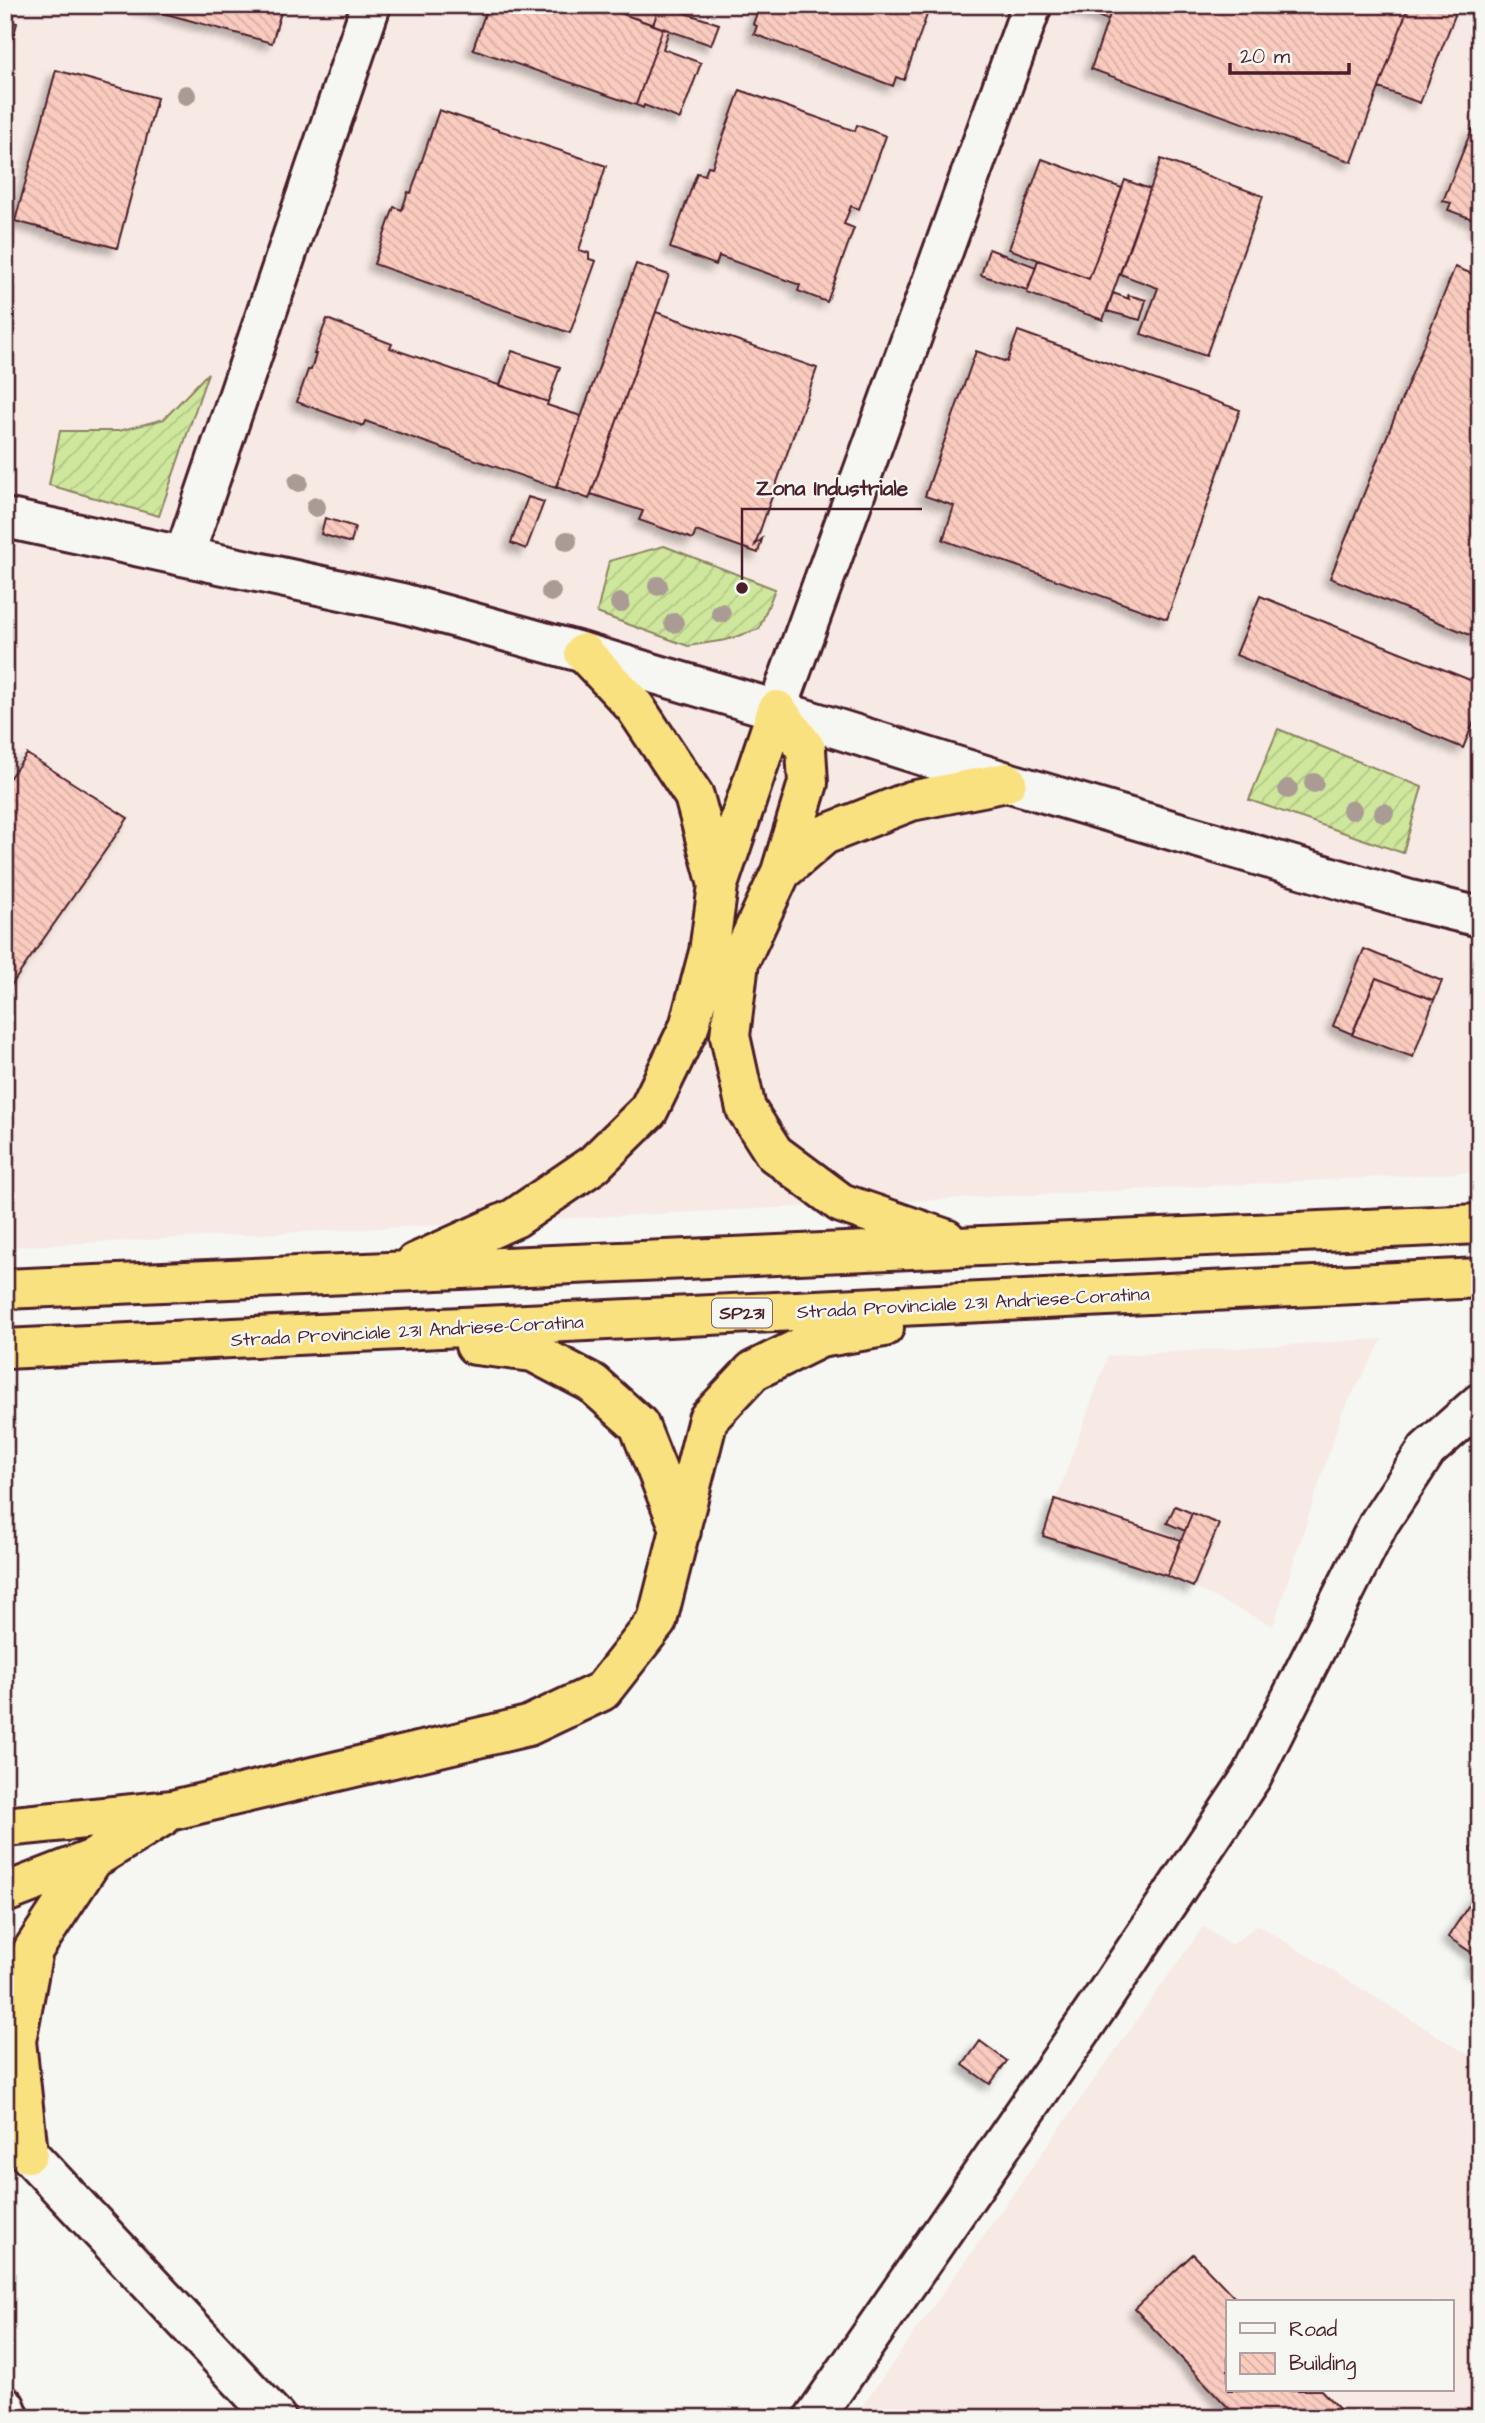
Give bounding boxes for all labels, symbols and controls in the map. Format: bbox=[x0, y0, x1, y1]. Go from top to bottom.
scale bar bbox=[1230, 32, 1348, 76]
text: 20 m bbox=[1240, 42, 1291, 71]
callout: Zona Industriale bbox=[742, 467, 922, 509]
text: Zona Industriale bbox=[756, 474, 909, 503]
street label: Strada Provinciale 231 Andriese-Coratina bbox=[796, 1281, 1151, 1326]
road number: SP231 bbox=[712, 1298, 772, 1328]
street label: Strada Provinciale 231 Andriese-Coratina bbox=[230, 1309, 585, 1354]
legend bbox=[1226, 2300, 1454, 2392]
text: Road bbox=[1289, 2315, 1337, 2344]
text: Building bbox=[1289, 2349, 1357, 2380]

